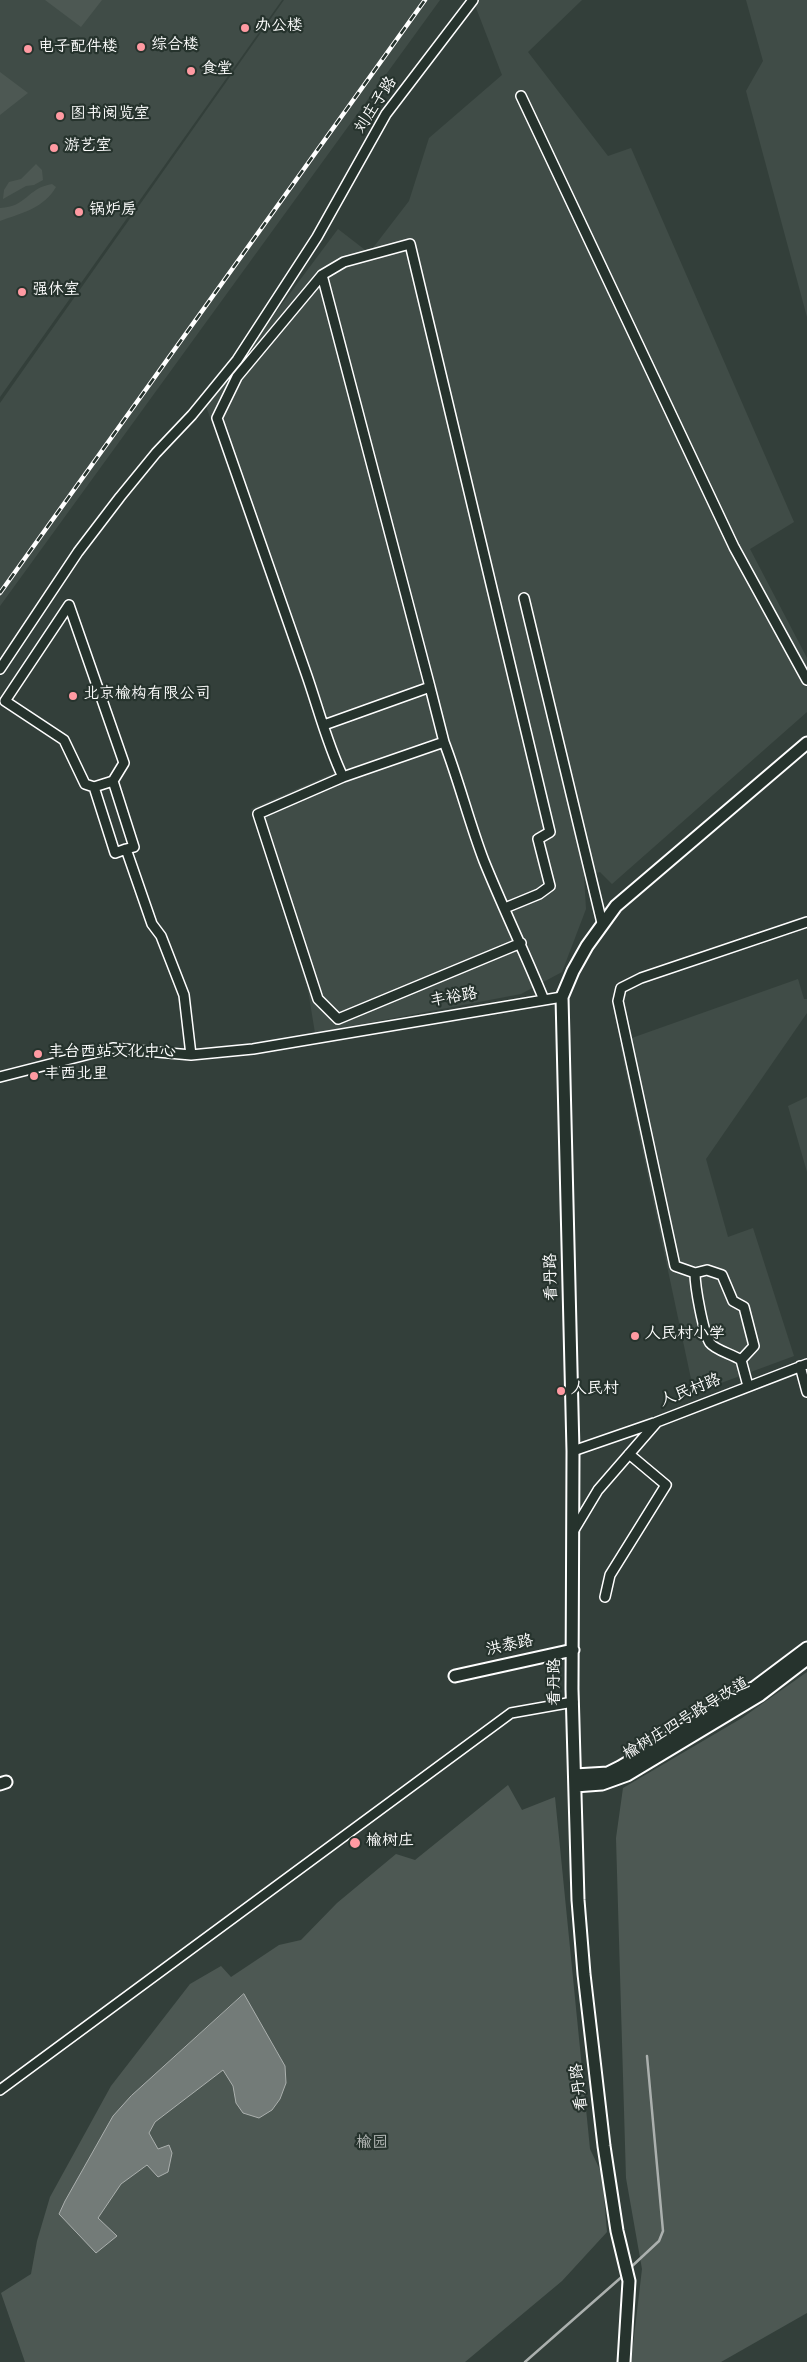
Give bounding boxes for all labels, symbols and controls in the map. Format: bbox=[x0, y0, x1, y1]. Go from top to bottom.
place label: 办公楼 bbox=[255, 18, 303, 38]
marker: 办公楼 bbox=[239, 22, 251, 34]
place label: 综合楼 bbox=[151, 37, 199, 57]
place label: 电子配件楼 bbox=[38, 39, 118, 59]
marker: 综合楼 bbox=[135, 41, 147, 53]
marker: 电子配件楼 bbox=[22, 43, 34, 55]
place label: 食堂 bbox=[201, 61, 233, 81]
marker: 食堂 bbox=[185, 65, 197, 77]
street label: 刘庄子路 bbox=[352, 74, 402, 138]
place label: 图书阅览室 bbox=[70, 106, 150, 126]
marker: 图书阅览室 bbox=[54, 110, 66, 122]
place label: 游艺室 bbox=[64, 138, 112, 158]
marker: 游艺室 bbox=[48, 142, 60, 154]
place label: 锅炉房 bbox=[89, 202, 137, 222]
marker: 锅炉房 bbox=[73, 206, 85, 218]
place label: 强休室 bbox=[32, 282, 80, 302]
marker: 强休室 bbox=[16, 286, 28, 298]
place label: 北京榆构有限公司 bbox=[83, 686, 211, 706]
marker: 北京榆构有限公司 bbox=[67, 690, 79, 702]
street label: 丰裕路 bbox=[429, 985, 479, 1013]
place label: 丰台西站文化中心 bbox=[48, 1044, 176, 1064]
marker: 丰台西站文化中心 bbox=[32, 1048, 44, 1060]
place label: 丰西北里 bbox=[44, 1066, 108, 1086]
marker: 丰西北里 bbox=[28, 1070, 40, 1082]
street label: 看丹路 bbox=[543, 1253, 563, 1301]
place label: 人民村小学 bbox=[645, 1326, 725, 1346]
marker: 人民村小学 bbox=[629, 1330, 641, 1342]
street label: 人民村路 bbox=[658, 1372, 724, 1412]
place label: 人民村 bbox=[571, 1381, 619, 1401]
marker: 人民村 bbox=[555, 1385, 567, 1397]
street label: 洪泰路 bbox=[485, 1633, 535, 1661]
street label: 看丹路 bbox=[547, 1658, 567, 1706]
street label: 榆树庄四号路导改道 bbox=[620, 1675, 754, 1765]
place label: 榆树庄 bbox=[366, 1833, 414, 1853]
marker: 榆树庄 bbox=[348, 1836, 362, 1850]
street label: 看丹路 bbox=[569, 2062, 593, 2112]
park label: 榆园 bbox=[356, 2135, 388, 2155]

